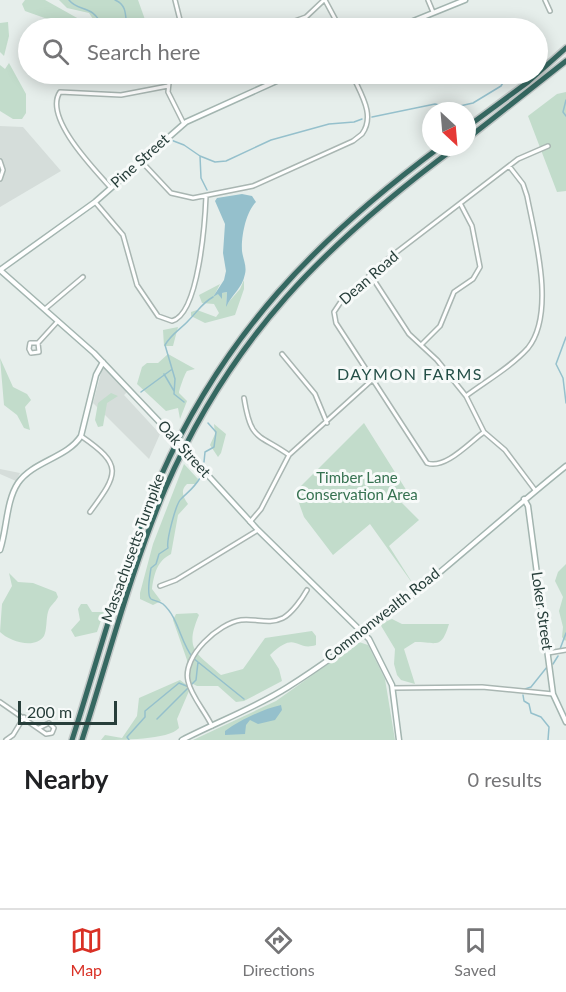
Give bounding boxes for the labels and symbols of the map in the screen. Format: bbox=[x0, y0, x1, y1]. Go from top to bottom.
north arrow bbox=[422, 102, 476, 156]
street label: Pine Street bbox=[106, 129, 173, 191]
street label: Dean Road bbox=[335, 247, 401, 308]
district label: DAYMON FARMS bbox=[337, 364, 483, 383]
street label: Oak Street bbox=[155, 416, 215, 481]
park label: Timber Lane Conservation Area bbox=[296, 468, 418, 503]
street label: Massachusetts Turnpike bbox=[97, 471, 167, 624]
street label: Commonwealth Road bbox=[320, 564, 443, 665]
street label: Loker Street bbox=[529, 570, 558, 652]
scale bar bbox=[18, 698, 117, 726]

